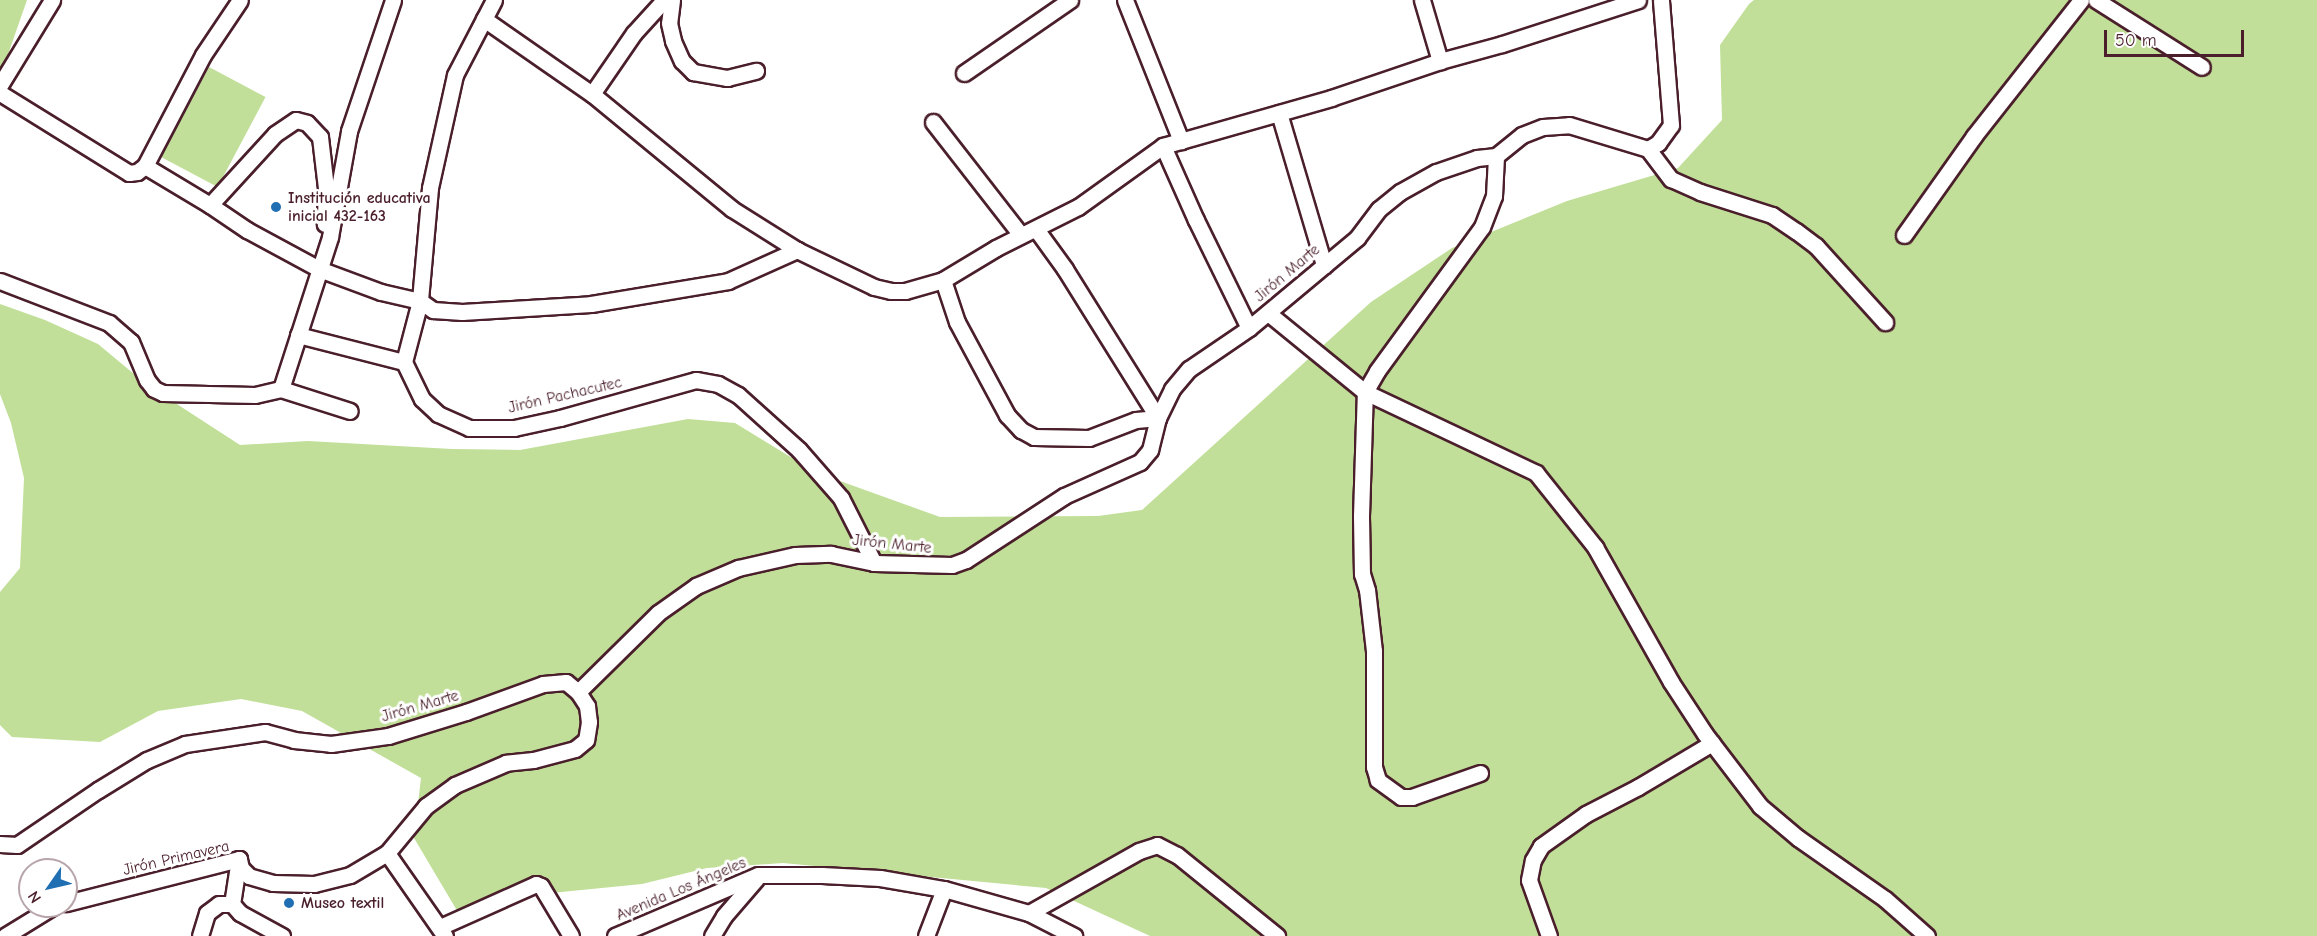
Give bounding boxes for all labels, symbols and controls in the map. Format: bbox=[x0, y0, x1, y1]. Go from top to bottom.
scale bar bbox=[2107, 18, 2246, 56]
text: 50 m bbox=[2115, 30, 2157, 51]
place label: Institución educativa inicial 432-163 bbox=[288, 188, 431, 226]
marker: Institución educativa inicial 432-163 bbox=[269, 200, 283, 214]
street label: Jirón Marte bbox=[1250, 240, 1324, 306]
street label: Jirón Pachacutec bbox=[506, 373, 624, 417]
street label: Jirón Marte bbox=[851, 530, 933, 558]
street label: Jirón Marte bbox=[379, 686, 461, 726]
street label: Jirón Primavera bbox=[121, 836, 231, 880]
street label: Avenida Los Ángeles bbox=[613, 853, 749, 925]
north arrow bbox=[18, 858, 78, 918]
text: N bbox=[24, 888, 45, 906]
place label: Museo textil bbox=[301, 893, 384, 913]
marker: Museo textil bbox=[282, 896, 296, 910]

